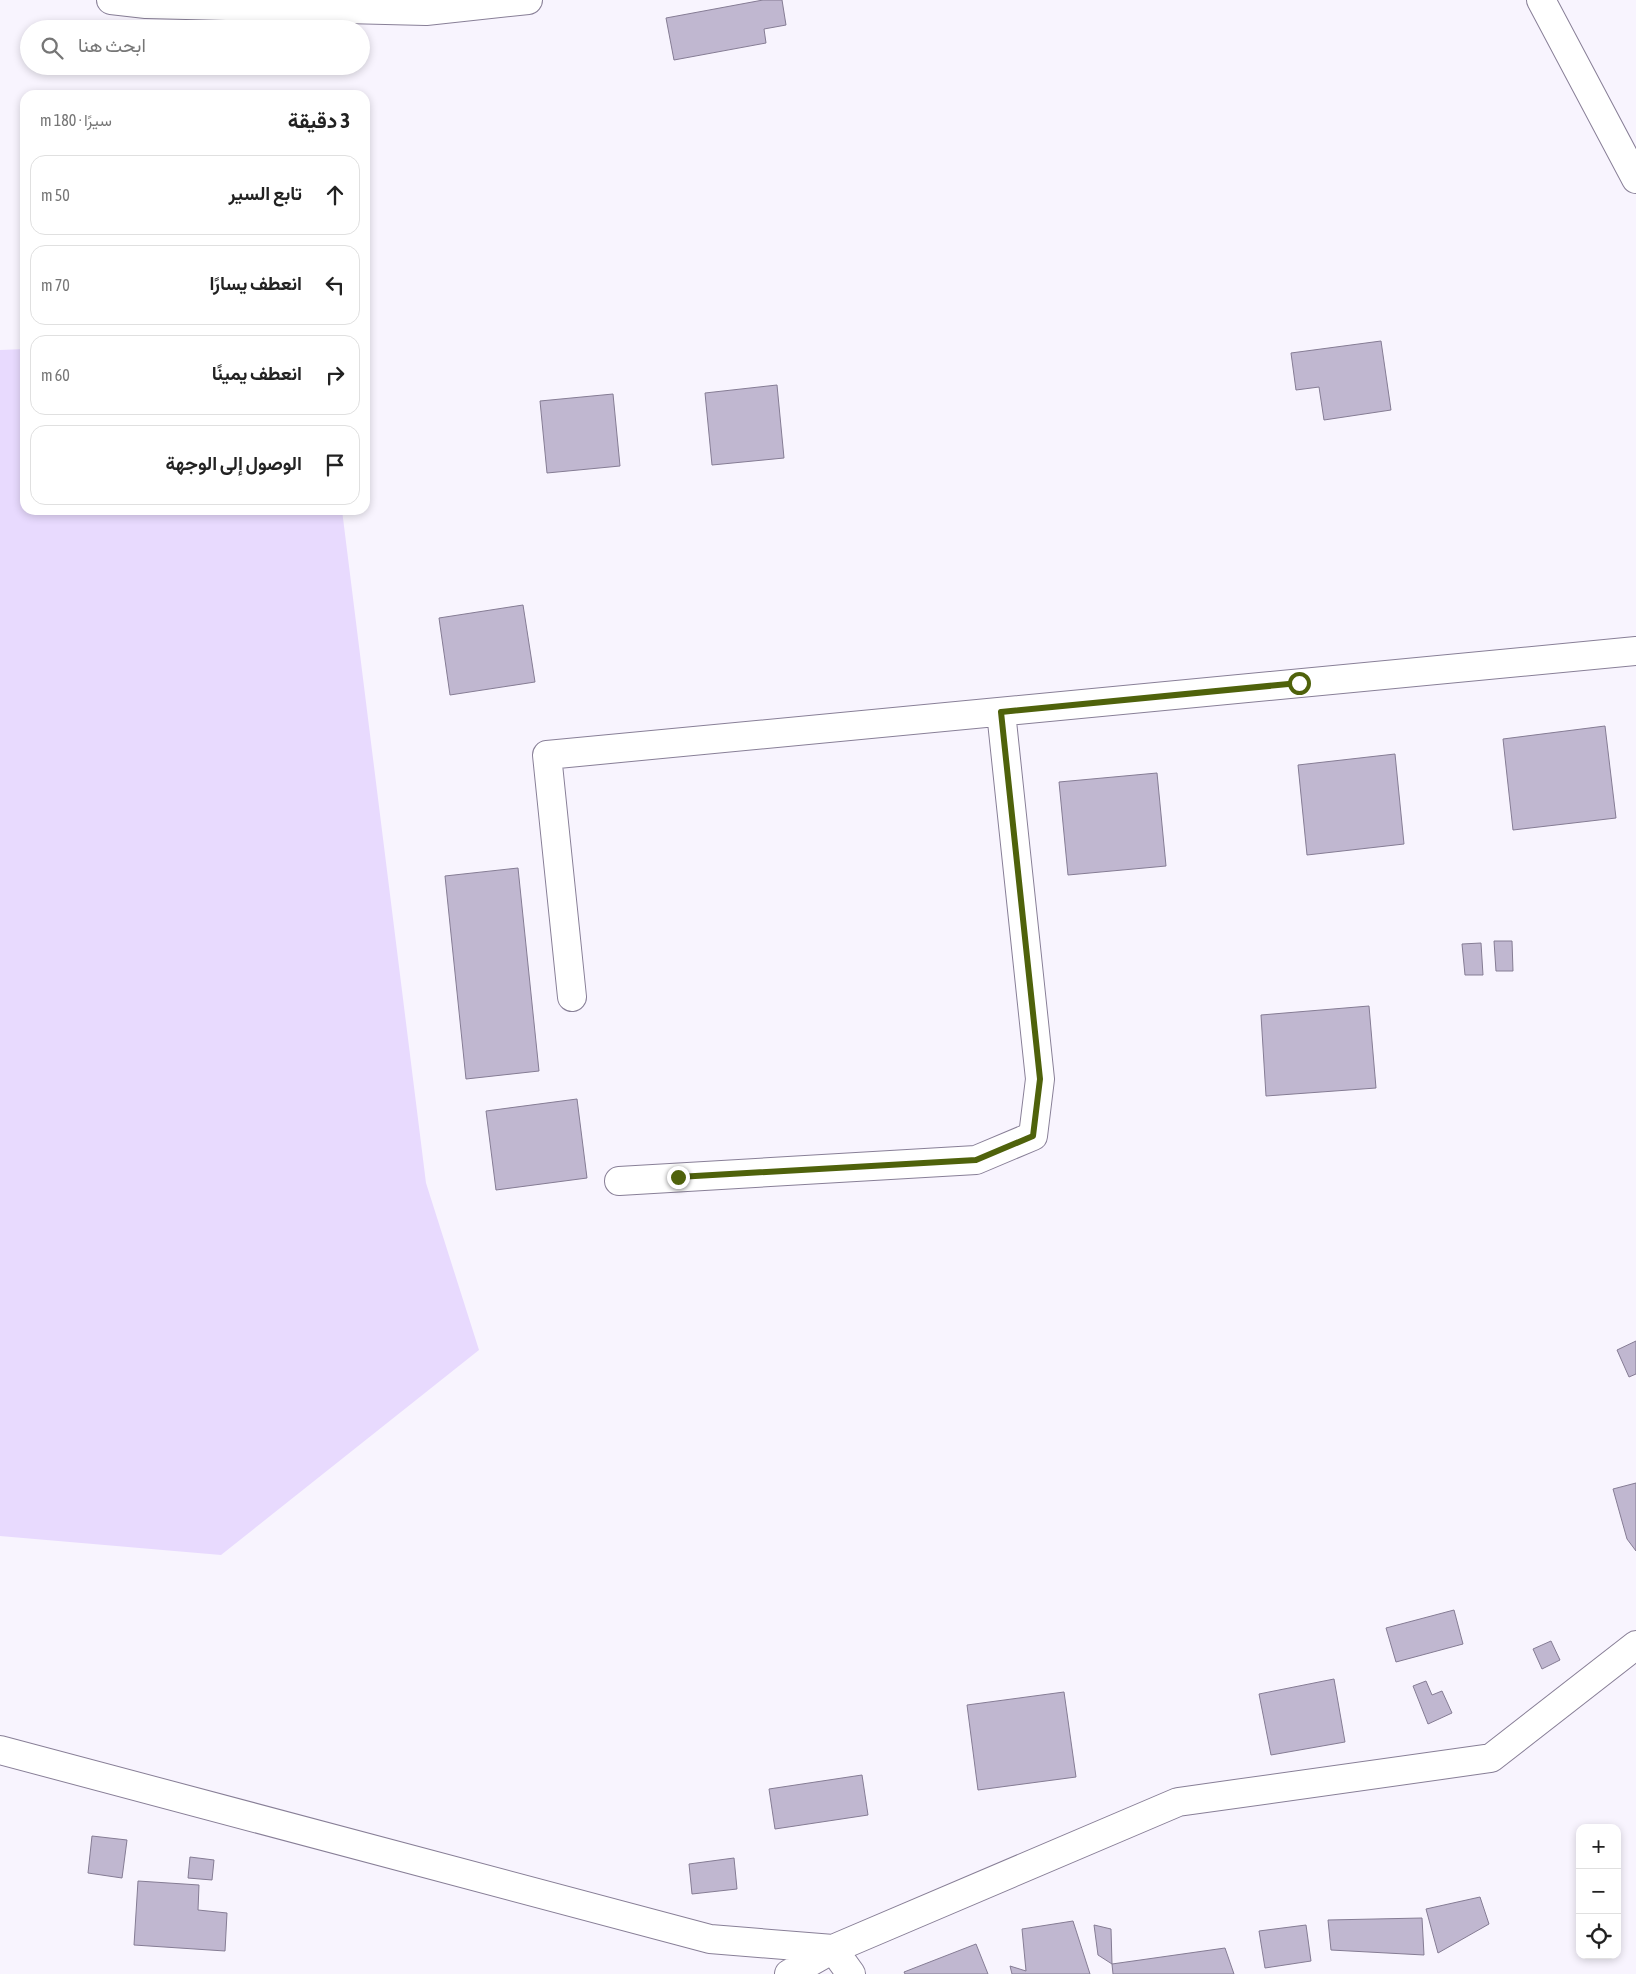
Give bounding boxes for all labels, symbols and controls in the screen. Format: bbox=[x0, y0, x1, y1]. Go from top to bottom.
search box bbox=[20, 20, 370, 75]
icon: search bbox=[38, 34, 66, 62]
text: ابحث هنا bbox=[78, 34, 146, 56]
text: 3 دقيقة bbox=[288, 108, 350, 132]
text: سيرًا · 180 m bbox=[40, 111, 112, 129]
icon: ahead bbox=[321, 181, 349, 209]
text: تابع السير bbox=[229, 182, 302, 204]
text: 50 m bbox=[41, 186, 70, 204]
icon: left bbox=[321, 271, 349, 299]
text: انعطف يسارًا bbox=[209, 272, 302, 294]
text: 70 m bbox=[41, 276, 70, 294]
icon: right bbox=[321, 361, 349, 389]
text: انعطف يمينًا bbox=[212, 362, 302, 384]
text: 60 m bbox=[41, 366, 70, 384]
icon: arrive bbox=[321, 451, 349, 479]
text: الوصول إلى الوجهة bbox=[165, 452, 302, 474]
route start bbox=[1288, 672, 1311, 695]
route end bbox=[667, 1166, 690, 1189]
map controls bbox=[1576, 1824, 1621, 1959]
button: + bbox=[1576, 1824, 1621, 1869]
button: − bbox=[1576, 1869, 1621, 1914]
button: locate bbox=[1576, 1914, 1621, 1959]

